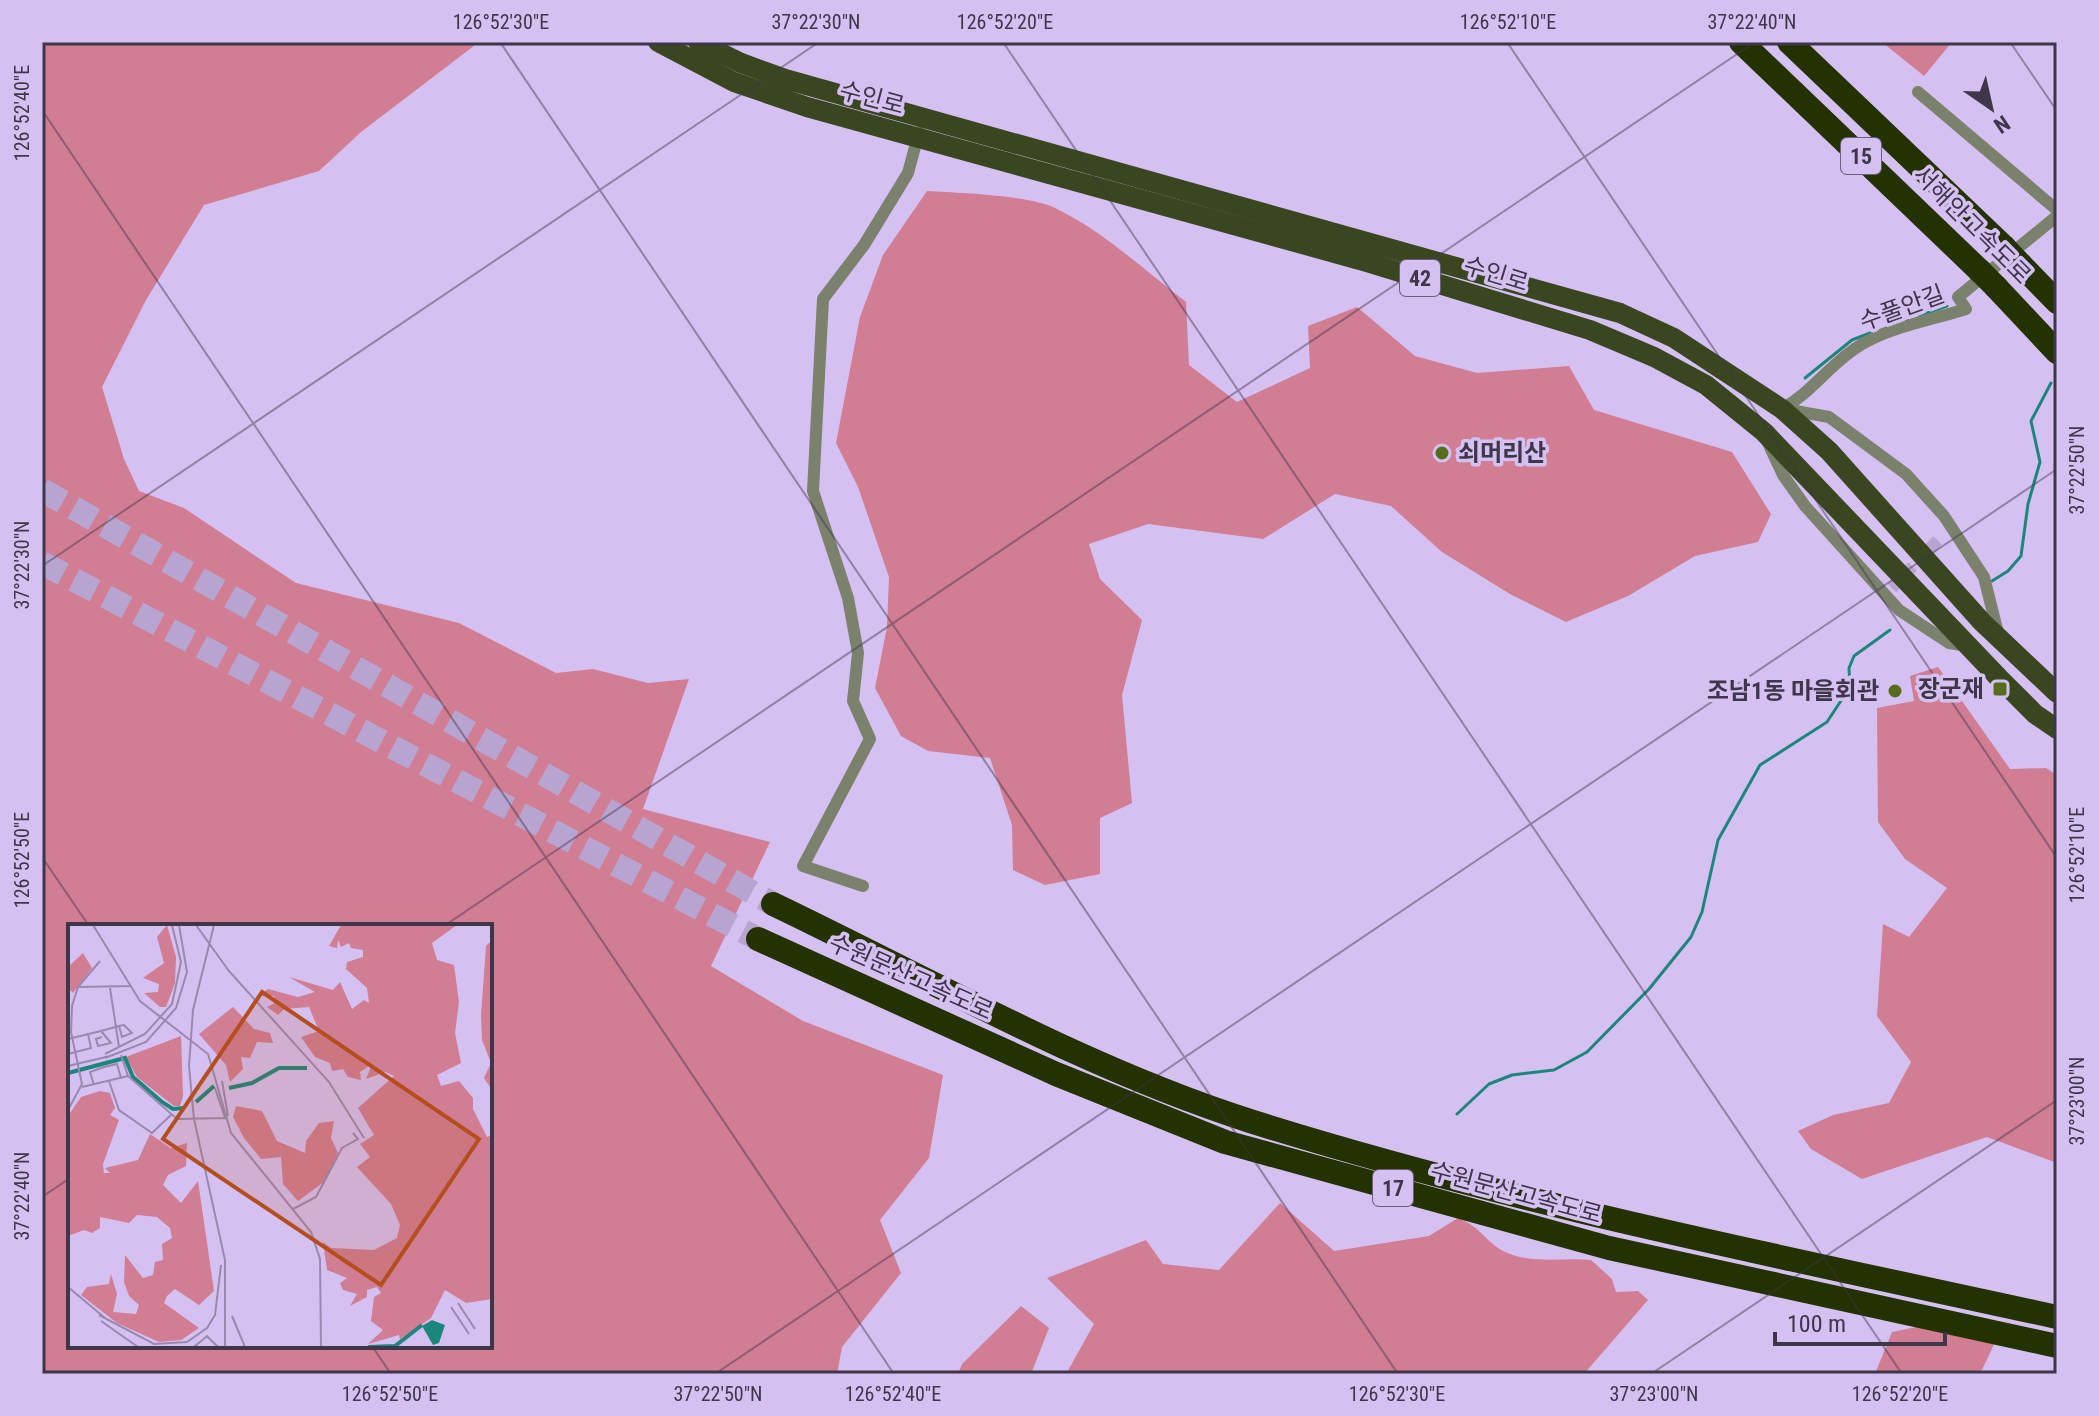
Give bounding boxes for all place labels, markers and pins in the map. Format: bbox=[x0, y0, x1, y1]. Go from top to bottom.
place label: 쇠머리산 bbox=[1458, 439, 1546, 467]
marker: 쇠머리산 bbox=[1433, 444, 1451, 462]
place label: 장군재 bbox=[1918, 675, 1984, 703]
place label: 조남1동 마을회관 bbox=[1707, 677, 1879, 705]
marker: 장군재 bbox=[1991, 680, 2009, 698]
marker: 조남1동 마을회관 bbox=[1886, 682, 1904, 700]

